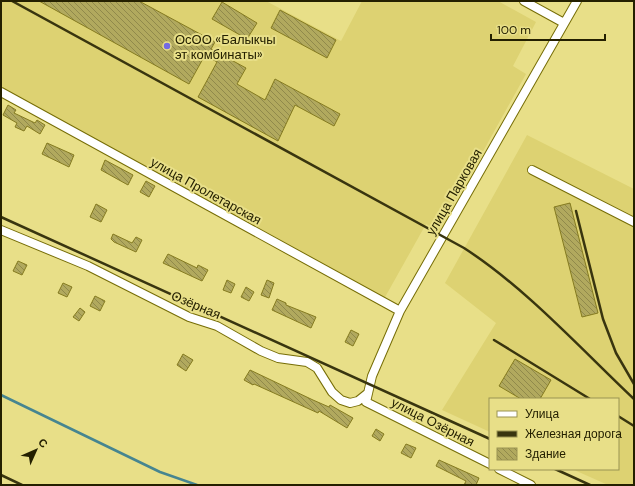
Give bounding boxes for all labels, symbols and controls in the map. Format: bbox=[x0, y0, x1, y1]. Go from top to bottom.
scale bar bbox=[491, 16, 605, 42]
text: 100 m bbox=[497, 22, 531, 38]
place label: ОсОО «Балыкчы эт комбинаты» bbox=[175, 31, 276, 63]
marker: ОсОО «Балыкчы эт комбинаты» bbox=[162, 41, 172, 51]
street label: улица Парковая bbox=[422, 146, 486, 238]
street label: улица Пролетарская bbox=[148, 153, 264, 229]
street label: Озёрная bbox=[169, 287, 223, 323]
street label: улица Озёрная bbox=[389, 394, 477, 450]
legend bbox=[489, 398, 619, 470]
text: Улица bbox=[525, 406, 559, 422]
text: Железная дорога bbox=[525, 426, 622, 442]
north arrow bbox=[16, 430, 56, 470]
text: С bbox=[35, 435, 51, 451]
text: Здание bbox=[525, 446, 566, 462]

